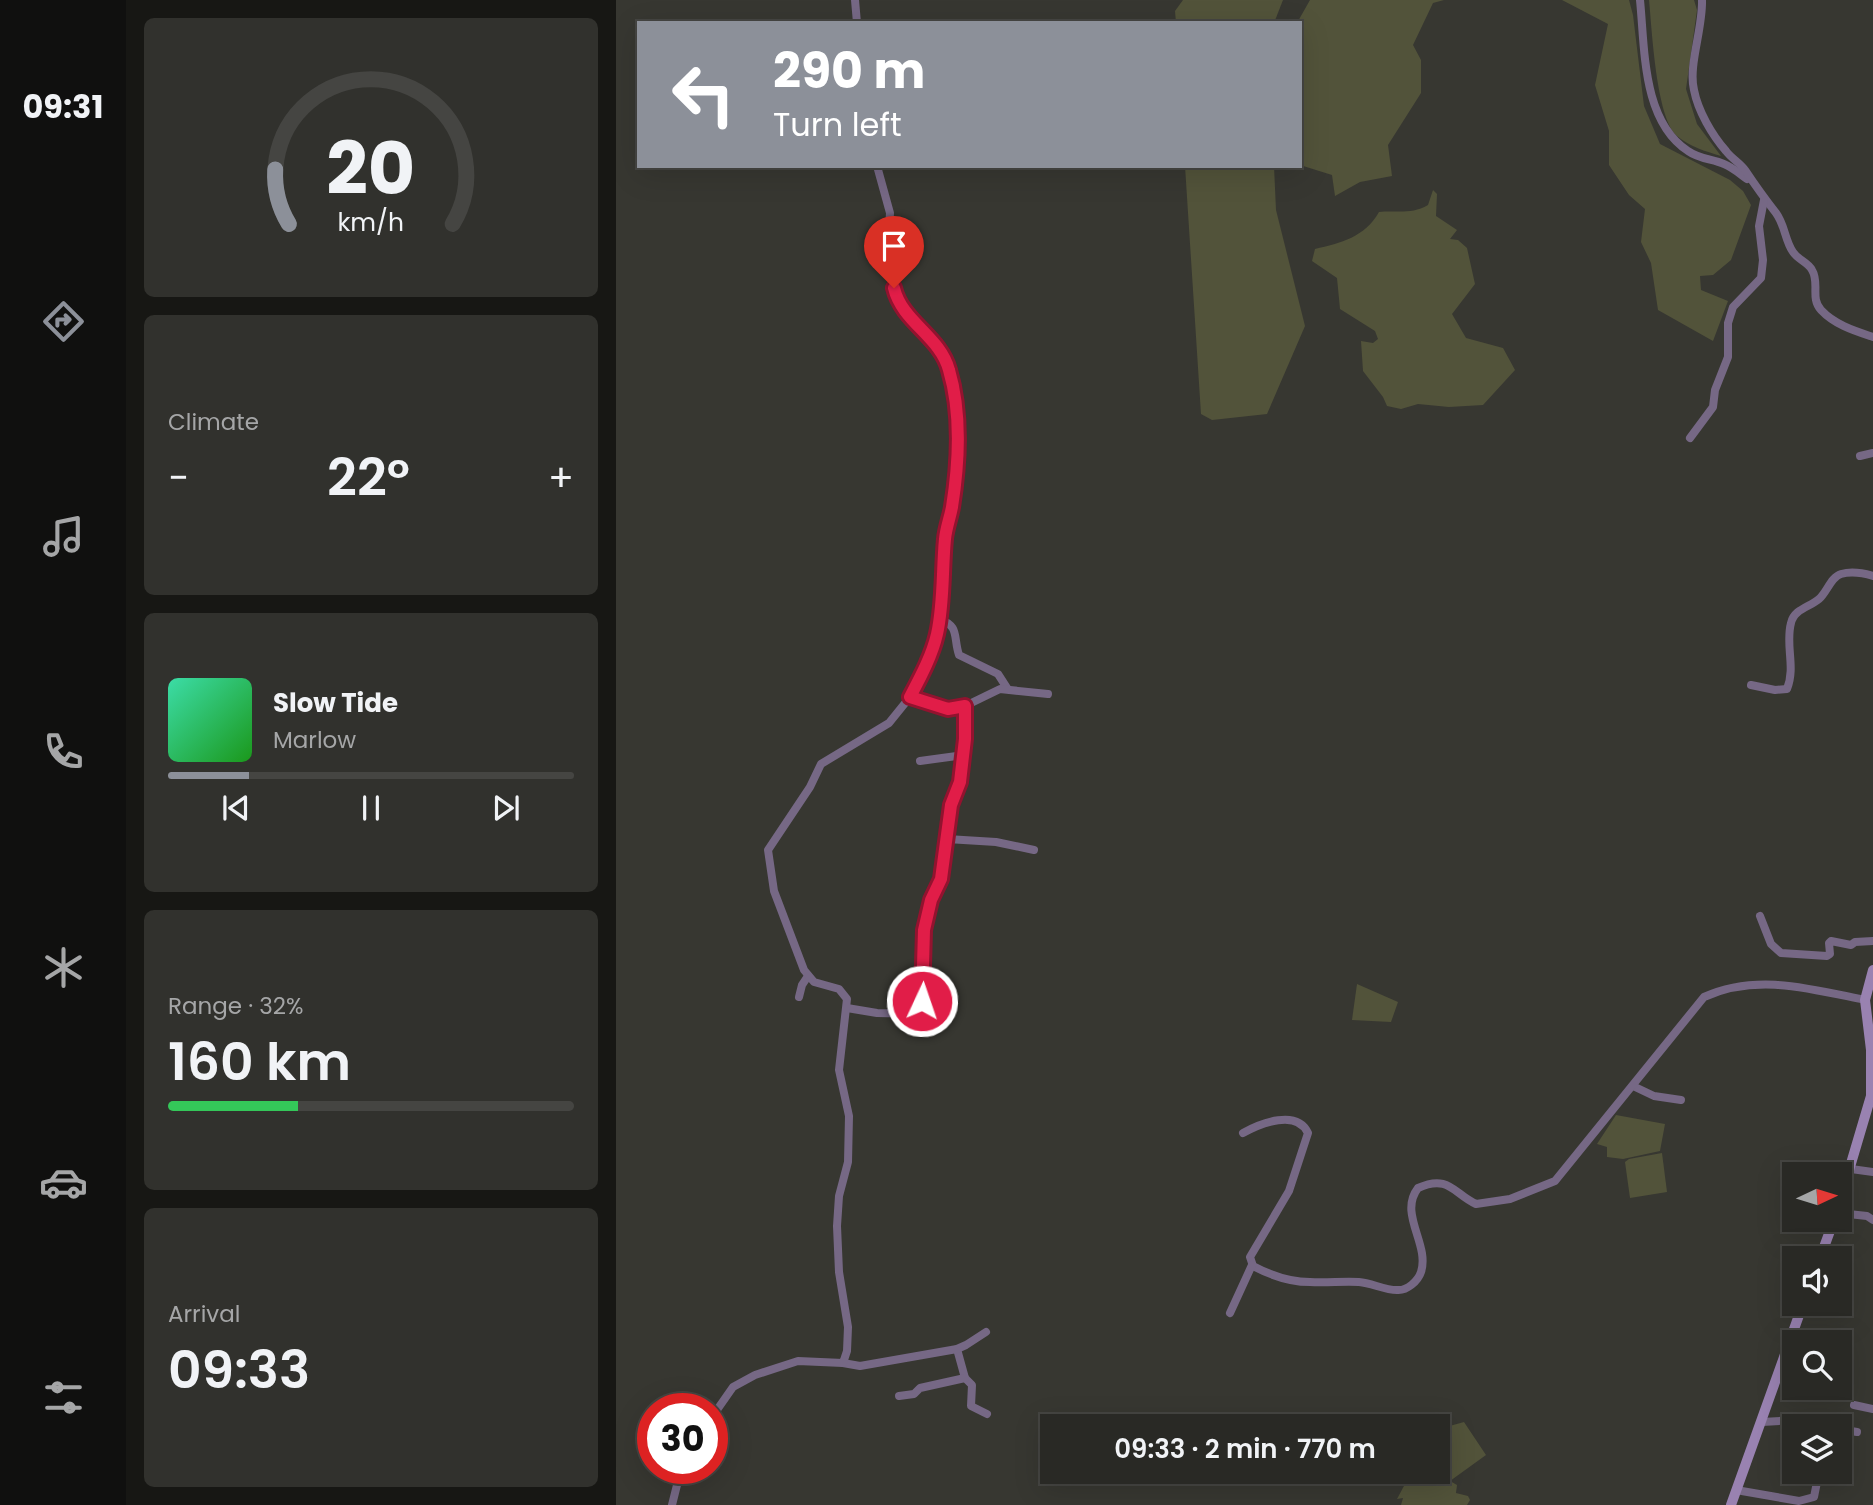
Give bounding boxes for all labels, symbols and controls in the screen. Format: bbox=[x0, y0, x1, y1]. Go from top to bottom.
text: 290 m bbox=[773, 37, 925, 105]
icon: left bbox=[658, 49, 749, 140]
text: 09:31 bbox=[22, 84, 104, 129]
text: Turn left bbox=[773, 102, 902, 147]
text: 20 bbox=[326, 118, 416, 219]
text: km/h bbox=[338, 205, 404, 240]
pin bbox=[864, 216, 924, 288]
icon: arrive bbox=[875, 227, 913, 265]
icon: directions bbox=[39, 297, 88, 346]
text: Climate bbox=[168, 406, 259, 438]
text: 22° bbox=[327, 441, 410, 514]
text: − bbox=[168, 451, 189, 504]
text: + bbox=[548, 451, 574, 504]
icon: music bbox=[39, 512, 88, 561]
text: Slow Tide bbox=[273, 685, 398, 721]
text: Marlow bbox=[273, 724, 356, 756]
icon: phone bbox=[39, 727, 88, 776]
icon: previous bbox=[217, 789, 255, 827]
icon: pause bbox=[352, 789, 390, 827]
icon: next bbox=[487, 789, 525, 827]
icon: climate bbox=[39, 943, 88, 992]
position arrow bbox=[885, 964, 959, 1038]
text: Range · 32% bbox=[168, 990, 303, 1022]
text: 160 km bbox=[168, 1025, 351, 1098]
icon: car bbox=[39, 1158, 88, 1207]
north arrow bbox=[1782, 1162, 1852, 1232]
map controls bbox=[1782, 1162, 1852, 1484]
button: sound bbox=[1782, 1246, 1852, 1316]
text: Arrival bbox=[168, 1298, 240, 1330]
button: search bbox=[1782, 1330, 1852, 1400]
text: 09:33 bbox=[168, 1333, 310, 1406]
icon: filters bbox=[39, 1373, 88, 1422]
speed limit sign: 30 bbox=[637, 1393, 728, 1484]
button: layers bbox=[1782, 1414, 1852, 1484]
text: 09:33 · 2 min · 770 m bbox=[1114, 1431, 1376, 1467]

